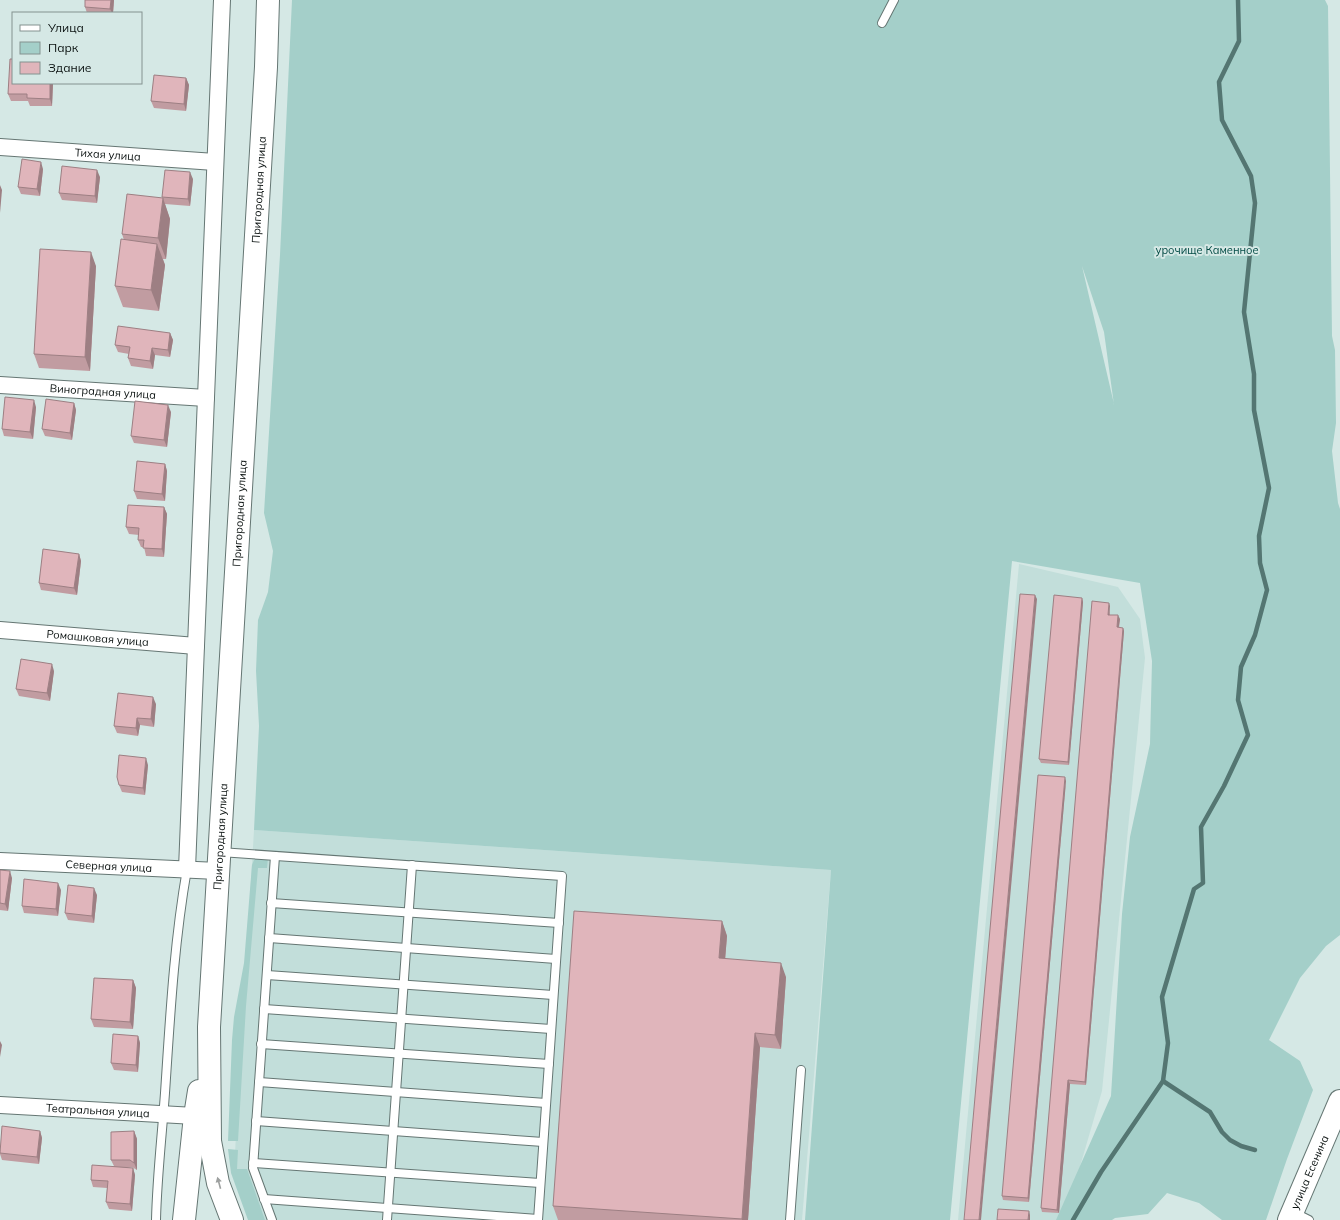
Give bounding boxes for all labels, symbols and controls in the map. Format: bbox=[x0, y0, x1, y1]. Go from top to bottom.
legend bbox=[12, 12, 142, 84]
text: Улица bbox=[47, 20, 84, 35]
text: Парк bbox=[48, 40, 79, 55]
text: Здание bbox=[48, 60, 92, 75]
street label: Пригородная улица bbox=[249, 136, 269, 244]
street label: Тихая улица bbox=[74, 145, 141, 164]
park label: урочище Каменное bbox=[1155, 243, 1259, 257]
street label: Виноградная улица bbox=[49, 381, 156, 402]
street label: Пригородная улица bbox=[229, 459, 250, 567]
street label: Ромашковая улица bbox=[46, 627, 149, 649]
street label: Пригородная улица bbox=[210, 783, 230, 891]
street label: Северная улица bbox=[65, 857, 153, 875]
street label: Театральная улица bbox=[46, 1101, 150, 1120]
street label: улица Есенина bbox=[1287, 1133, 1332, 1212]
one-way arrow bbox=[216, 1177, 222, 1189]

